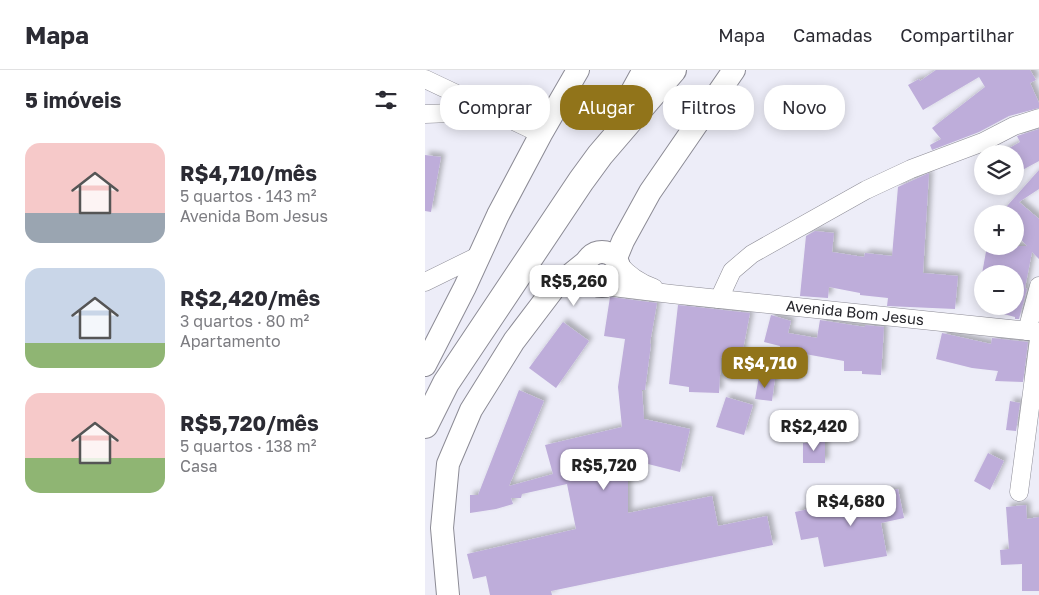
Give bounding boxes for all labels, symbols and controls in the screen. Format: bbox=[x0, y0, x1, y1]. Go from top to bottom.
text: Mapa bbox=[25, 20, 89, 49]
text: Mapa bbox=[718, 24, 765, 46]
text: Camadas bbox=[793, 24, 872, 46]
text: Compartilhar bbox=[900, 24, 1014, 46]
chip: Comprar bbox=[440, 85, 550, 130]
chip: Alugar bbox=[560, 85, 653, 130]
chip: Filtros bbox=[663, 85, 754, 130]
chip: Novo bbox=[764, 85, 845, 130]
icon: filters bbox=[372, 86, 400, 114]
text: 5 imóveis bbox=[25, 87, 121, 113]
map controls bbox=[974, 145, 1024, 315]
button: layers bbox=[974, 145, 1024, 195]
text: R$4,710/mês bbox=[180, 160, 317, 186]
icon: home bbox=[65, 163, 125, 223]
text: 5 quartos · 143 m² bbox=[180, 186, 316, 206]
button: + bbox=[974, 205, 1024, 255]
text: Avenida Bom Jesus bbox=[180, 206, 328, 226]
pin: R$5,260 bbox=[528, 264, 620, 307]
button: − bbox=[974, 265, 1024, 315]
text: R$5,260 bbox=[540, 271, 608, 291]
text: R$2,420/mês bbox=[180, 285, 320, 311]
icon: home bbox=[65, 288, 125, 348]
street label: Avenida Bom Jesus bbox=[785, 296, 925, 328]
text: 3 quartos · 80 m² bbox=[180, 311, 309, 331]
text: Apartamento bbox=[180, 331, 281, 351]
pin: R$4,710 bbox=[719, 346, 811, 389]
text: R$4,710 bbox=[733, 353, 797, 373]
text: R$5,720/mês bbox=[180, 410, 319, 436]
pin: R$2,420 bbox=[768, 410, 860, 452]
icon: home bbox=[65, 413, 125, 473]
text: R$2,420 bbox=[781, 416, 847, 436]
text: 5 quartos · 138 m² bbox=[180, 436, 316, 456]
pin: R$5,720 bbox=[558, 448, 650, 491]
text: R$5,720 bbox=[571, 455, 637, 475]
text: Casa bbox=[180, 456, 217, 476]
pin: R$4,680 bbox=[805, 484, 897, 527]
text: R$4,680 bbox=[817, 491, 885, 511]

